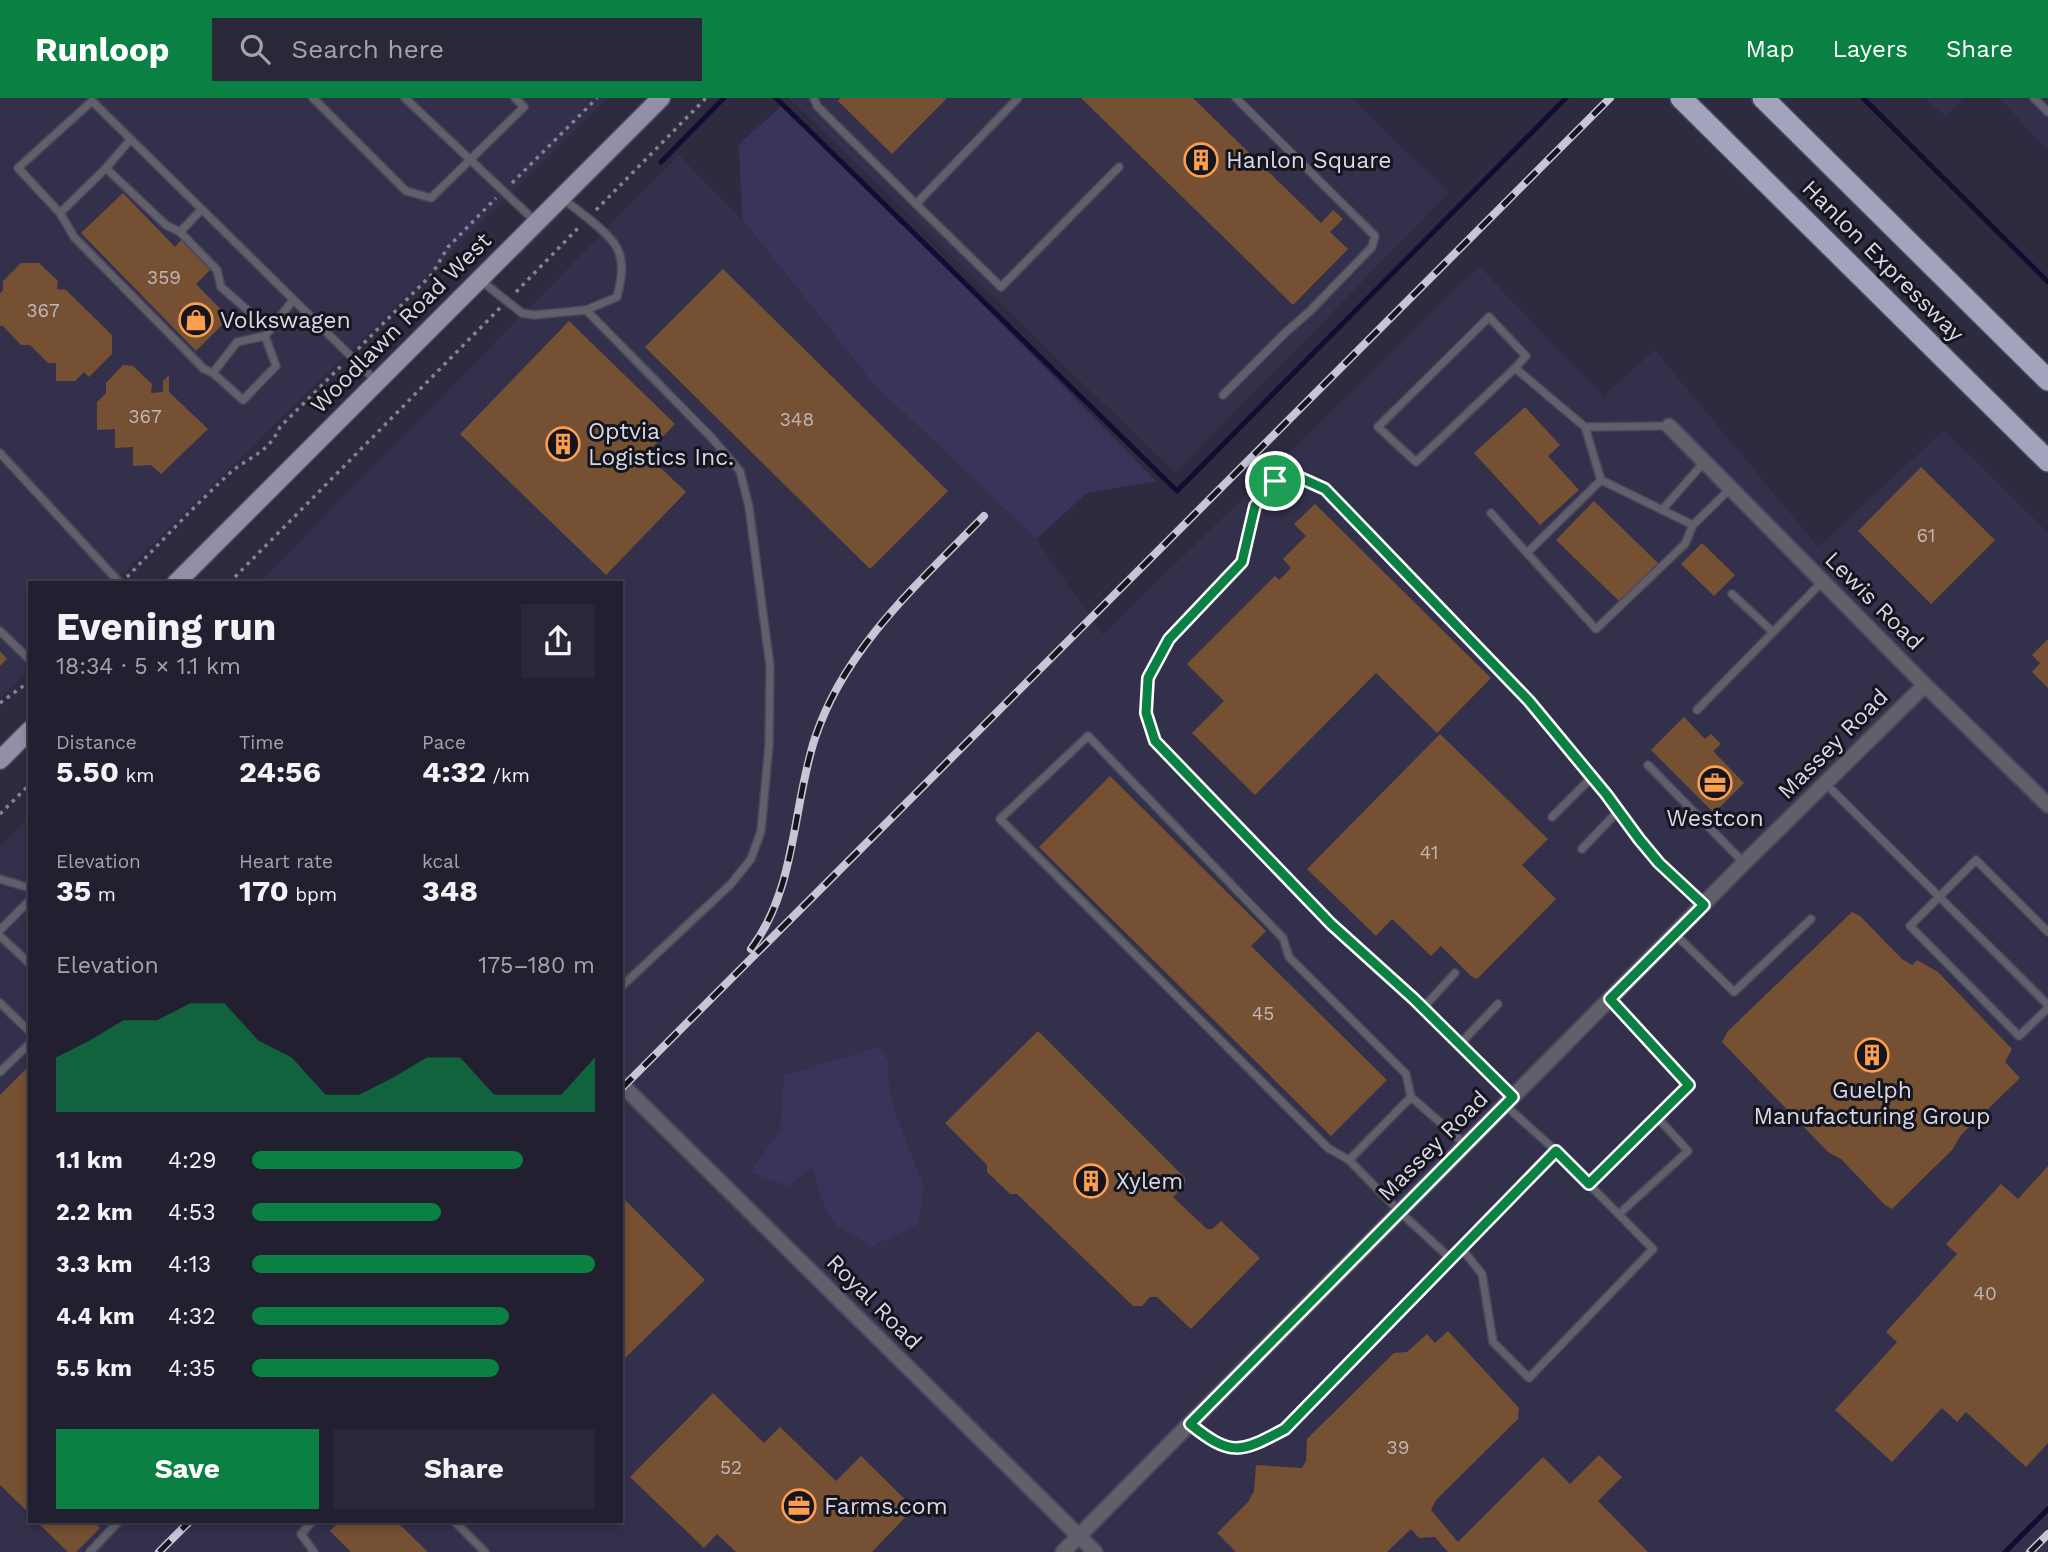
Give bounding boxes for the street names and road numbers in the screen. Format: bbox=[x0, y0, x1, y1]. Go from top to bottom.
street label: Hanlon Expressway bbox=[1797, 175, 1969, 347]
street label: Woodlawn Road West bbox=[305, 227, 497, 419]
street label: Lewis Road bbox=[1819, 546, 1929, 656]
street label: Massey Road bbox=[1772, 683, 1894, 805]
street label: Massey Road bbox=[1372, 1085, 1494, 1207]
street label: Royal Road bbox=[821, 1249, 927, 1355]

